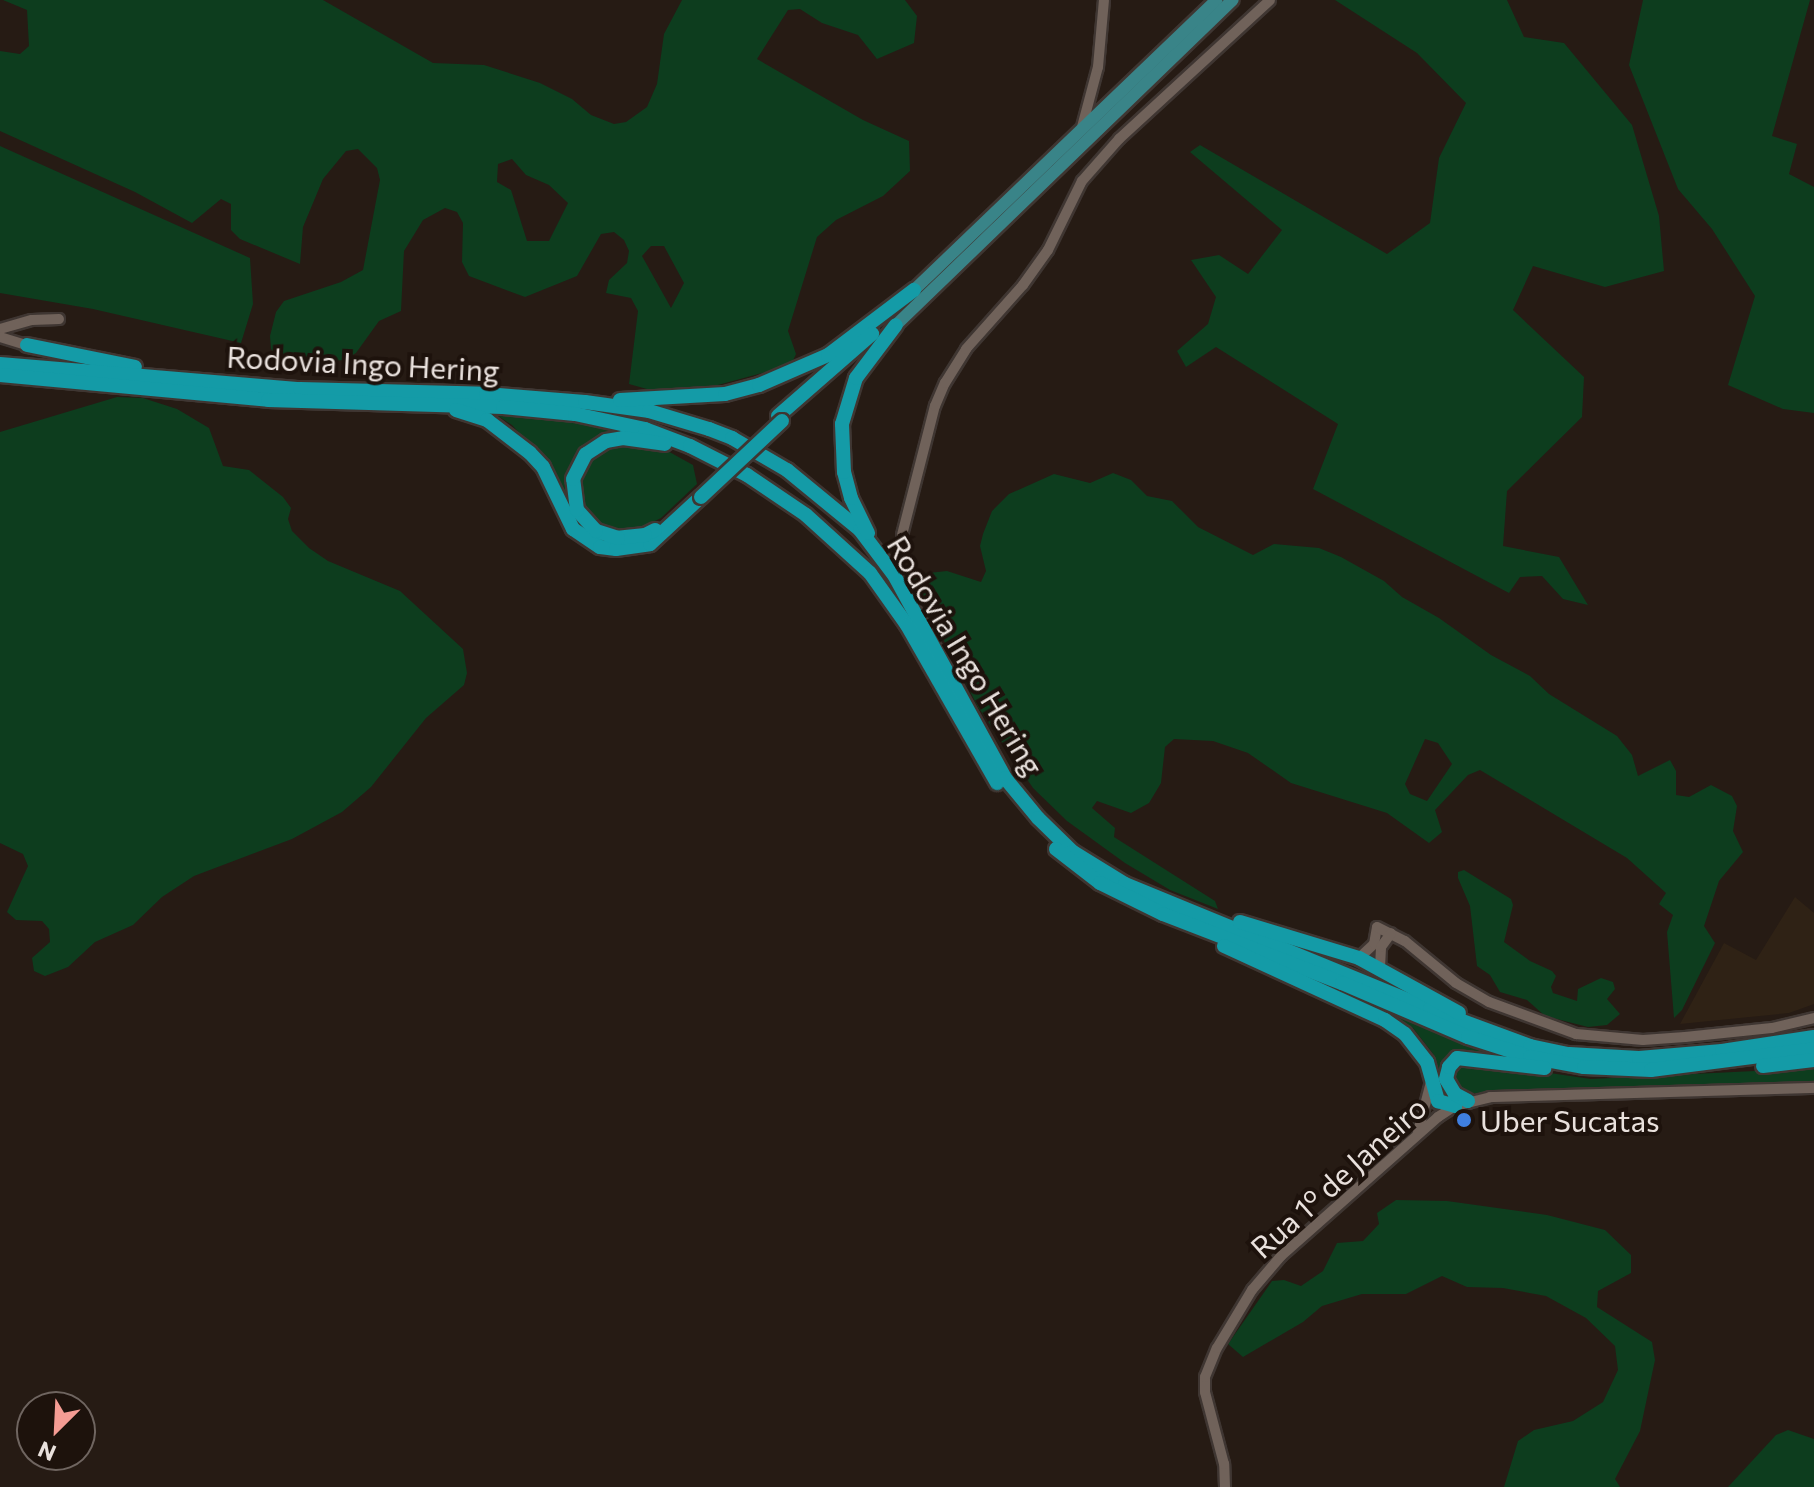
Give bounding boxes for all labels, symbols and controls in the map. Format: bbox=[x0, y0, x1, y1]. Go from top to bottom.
street label: Rodovia Ingo Hering bbox=[226, 338, 500, 388]
street label: Rodovia Ingo Hering bbox=[880, 529, 1052, 781]
street label: Rua 1º de Janeiro bbox=[1243, 1089, 1433, 1265]
place label: Uber Sucatas bbox=[1480, 1102, 1660, 1138]
marker: Uber Sucatas bbox=[1455, 1111, 1473, 1129]
north arrow bbox=[16, 1391, 96, 1471]
text: N bbox=[34, 1436, 60, 1467]

